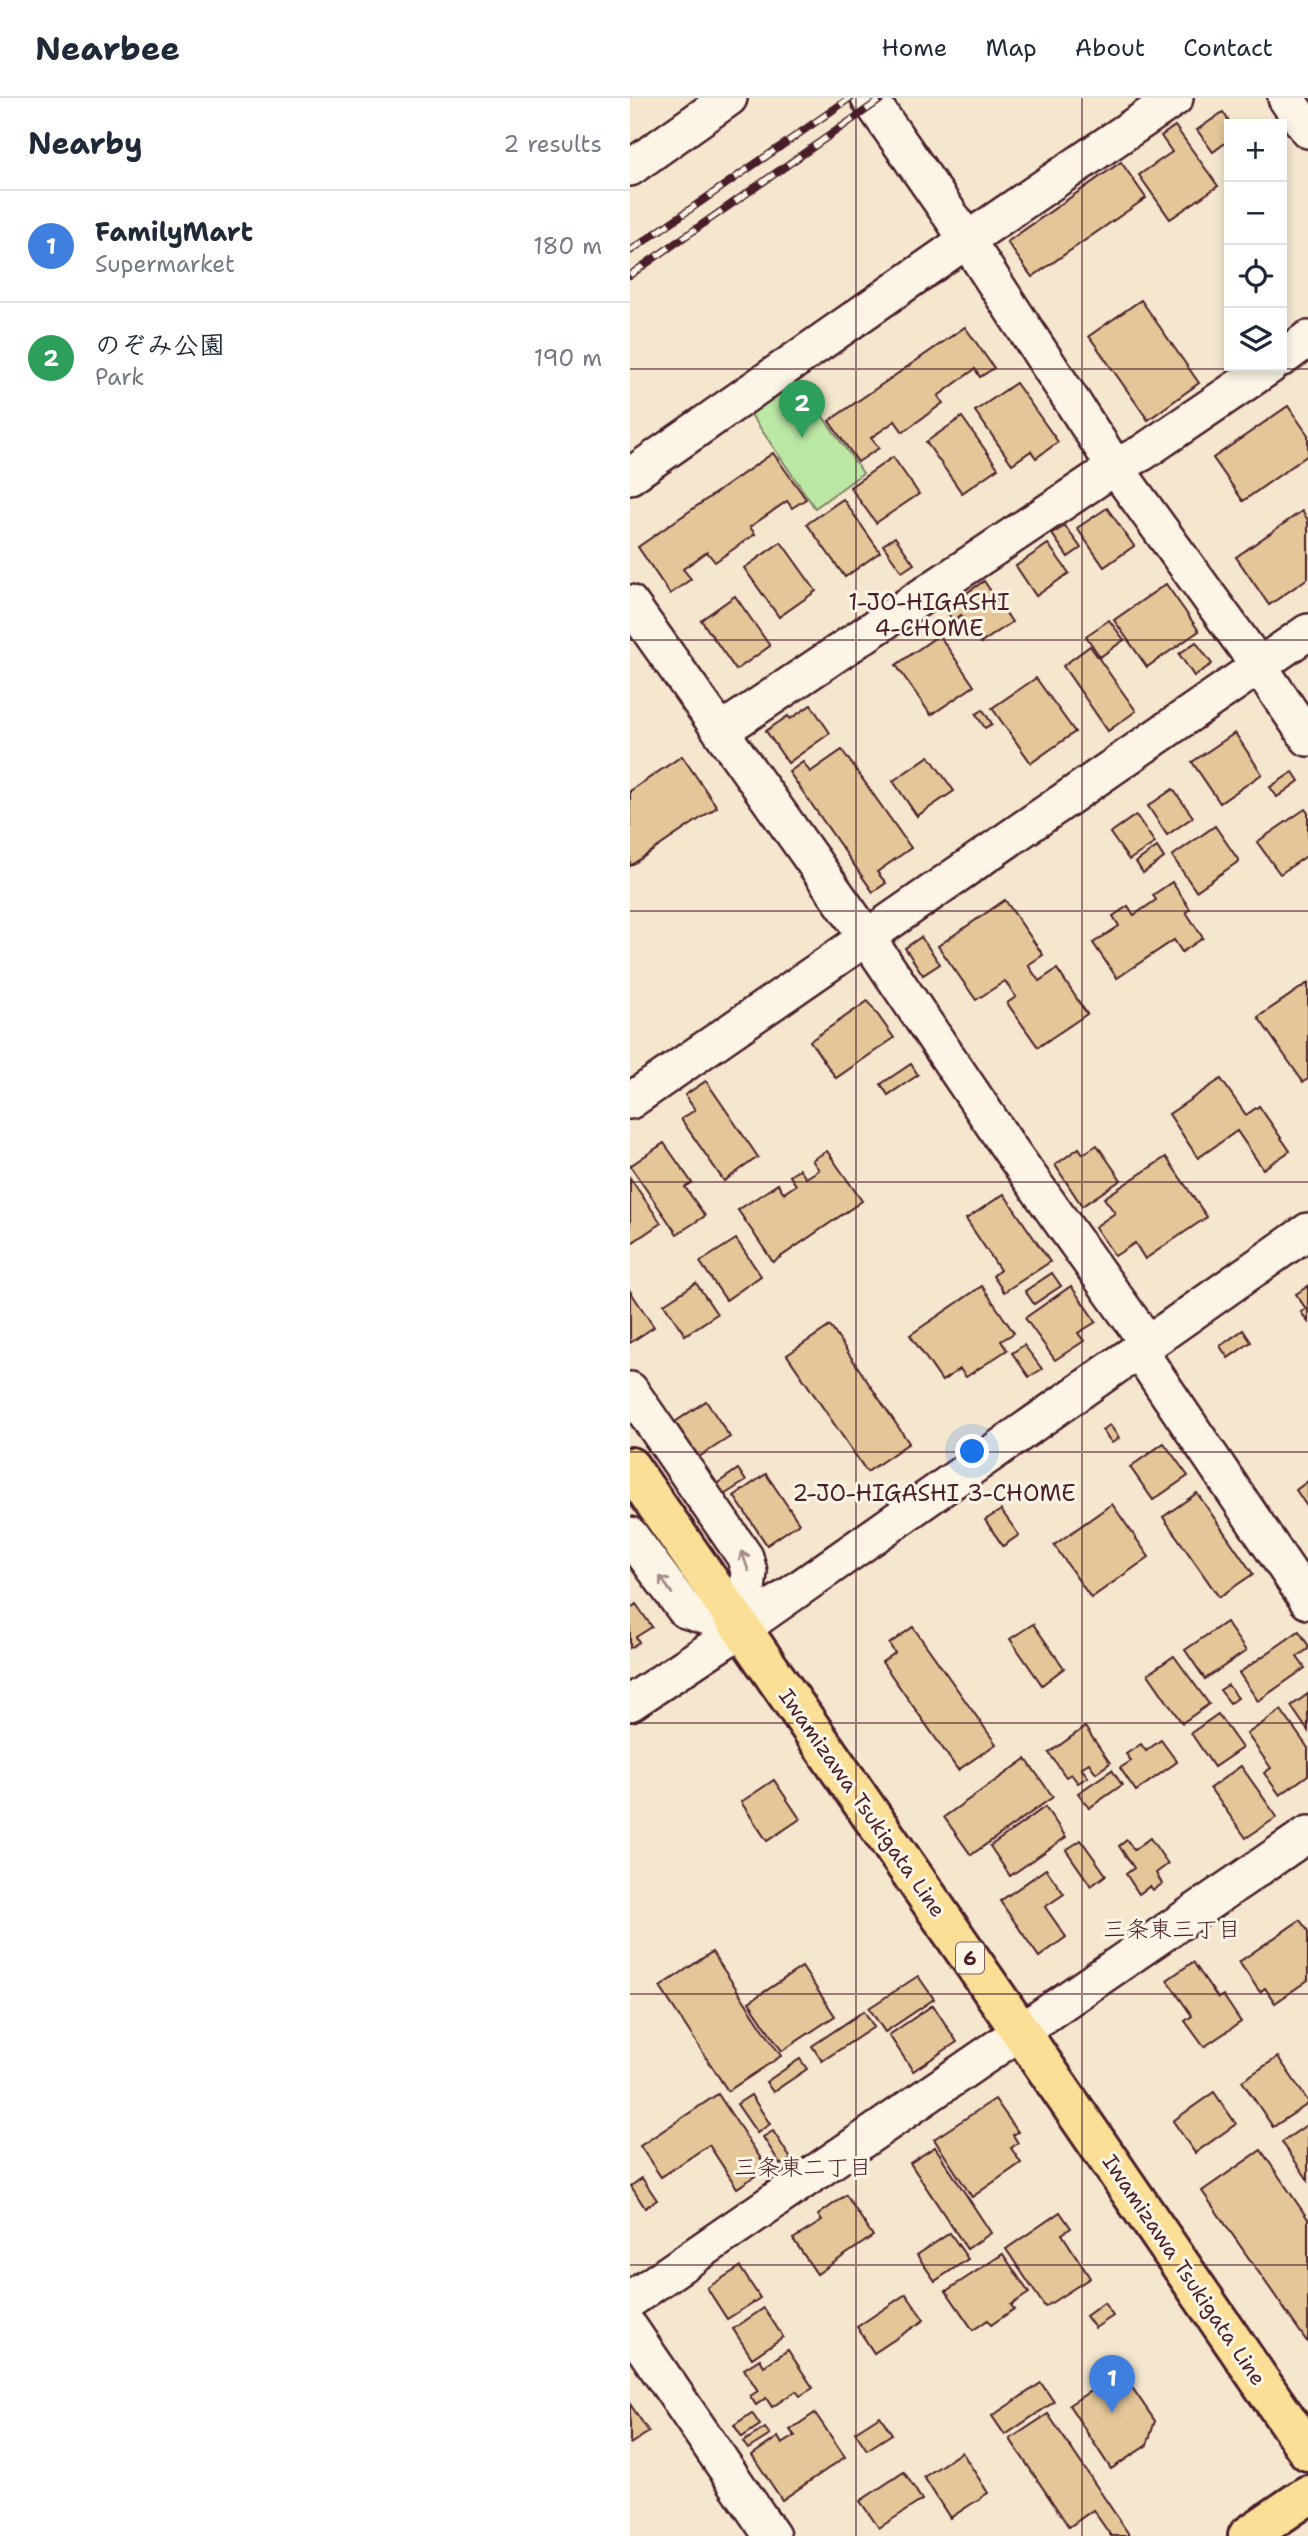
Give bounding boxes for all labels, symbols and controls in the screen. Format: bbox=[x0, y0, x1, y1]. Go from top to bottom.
text: Nearbee bbox=[35, 26, 180, 71]
text: Home bbox=[881, 32, 947, 64]
text: Map bbox=[985, 32, 1037, 64]
text: About bbox=[1075, 32, 1145, 64]
text: Contact bbox=[1183, 32, 1273, 64]
map controls bbox=[1224, 119, 1287, 371]
button: + bbox=[1224, 119, 1287, 182]
text: Nearby bbox=[28, 123, 143, 164]
text: 2 results bbox=[503, 129, 602, 159]
button: − bbox=[1224, 182, 1287, 245]
text: FamilyMart bbox=[95, 214, 253, 249]
text: 1 bbox=[46, 231, 56, 261]
text: 180 m bbox=[533, 231, 602, 261]
button: locate bbox=[1224, 245, 1287, 308]
text: Supermarket bbox=[95, 249, 235, 279]
button: layers bbox=[1224, 308, 1287, 371]
text: のぞみ公園 bbox=[95, 327, 225, 362]
text: 2 bbox=[43, 343, 59, 373]
text: 190 m bbox=[534, 343, 602, 373]
text: Park bbox=[95, 362, 144, 392]
pin: 2 bbox=[779, 380, 825, 438]
district label: 1-JO-HIGASHI 4-CHOME bbox=[848, 587, 1010, 643]
your location bbox=[955, 1434, 989, 1468]
district label: 2-JO-HIGASHI 3-CHOME bbox=[792, 1478, 1076, 1508]
one-way arrow bbox=[737, 1551, 750, 1573]
one-way arrow bbox=[658, 1576, 673, 1595]
street label: Iwamizawa Tsukigata Line bbox=[772, 1683, 952, 1923]
district label: 三条東三丁目 bbox=[1103, 1914, 1241, 1944]
road number: 6 bbox=[956, 1942, 984, 1974]
street label: Iwamizawa Tsukigata Line bbox=[1096, 2149, 1272, 2391]
district label: 三条東二丁目 bbox=[734, 2152, 872, 2182]
pin: 1 bbox=[1089, 2355, 1135, 2413]

